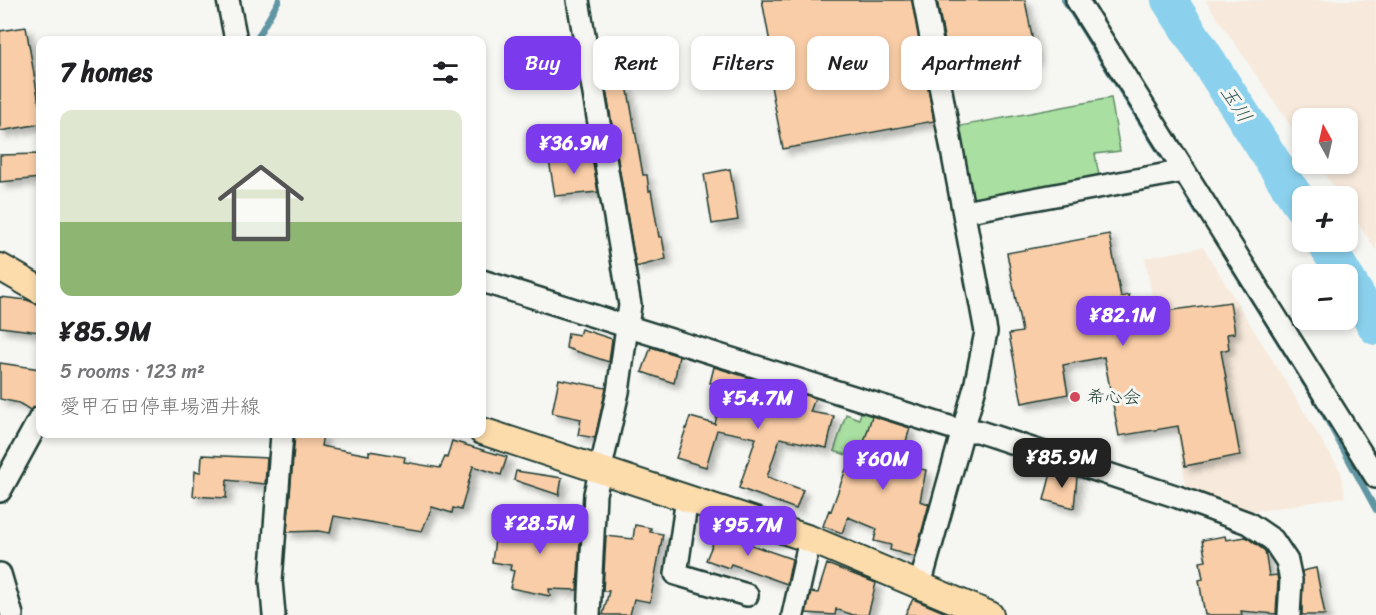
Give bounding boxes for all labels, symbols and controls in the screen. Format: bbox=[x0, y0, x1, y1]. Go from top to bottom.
chip: Buy bbox=[504, 36, 581, 90]
chip: Rent bbox=[593, 36, 679, 90]
chip: Filters bbox=[691, 36, 795, 90]
chip: New bbox=[807, 36, 889, 90]
chip: Apartment bbox=[901, 36, 1042, 90]
text: 7 homes bbox=[60, 49, 152, 95]
icon: filters bbox=[429, 56, 462, 89]
water label: 玉川 bbox=[1210, 78, 1262, 130]
north arrow bbox=[1292, 108, 1358, 174]
map controls bbox=[1292, 108, 1358, 330]
pin: ¥36.9M bbox=[525, 124, 623, 175]
text: ¥36.9M bbox=[540, 126, 608, 161]
icon: home bbox=[207, 149, 315, 257]
button: + bbox=[1292, 186, 1358, 252]
button: − bbox=[1292, 264, 1358, 330]
pin: ¥82.1M bbox=[1074, 296, 1172, 347]
text: ¥82.1M bbox=[1090, 298, 1156, 333]
text: ¥85.9M bbox=[60, 308, 151, 354]
text: 5 rooms · 123 m² bbox=[60, 354, 205, 389]
pin: ¥54.7M bbox=[709, 379, 807, 430]
text: ¥54.7M bbox=[723, 381, 793, 416]
place label: 希心会 bbox=[1087, 381, 1141, 413]
text: 愛甲石田停車場酒井線 bbox=[60, 389, 260, 424]
marker: 希心会 bbox=[1068, 390, 1082, 404]
pin: ¥85.9M bbox=[1013, 438, 1111, 489]
pin: ¥60M bbox=[847, 440, 919, 491]
text: ¥85.9M bbox=[1027, 440, 1097, 475]
text: ¥60M bbox=[857, 442, 909, 477]
pin: ¥28.5M bbox=[491, 504, 589, 555]
text: ¥28.5M bbox=[505, 506, 575, 541]
pin: ¥95.7M bbox=[699, 506, 797, 557]
text: ¥95.7M bbox=[713, 508, 783, 543]

